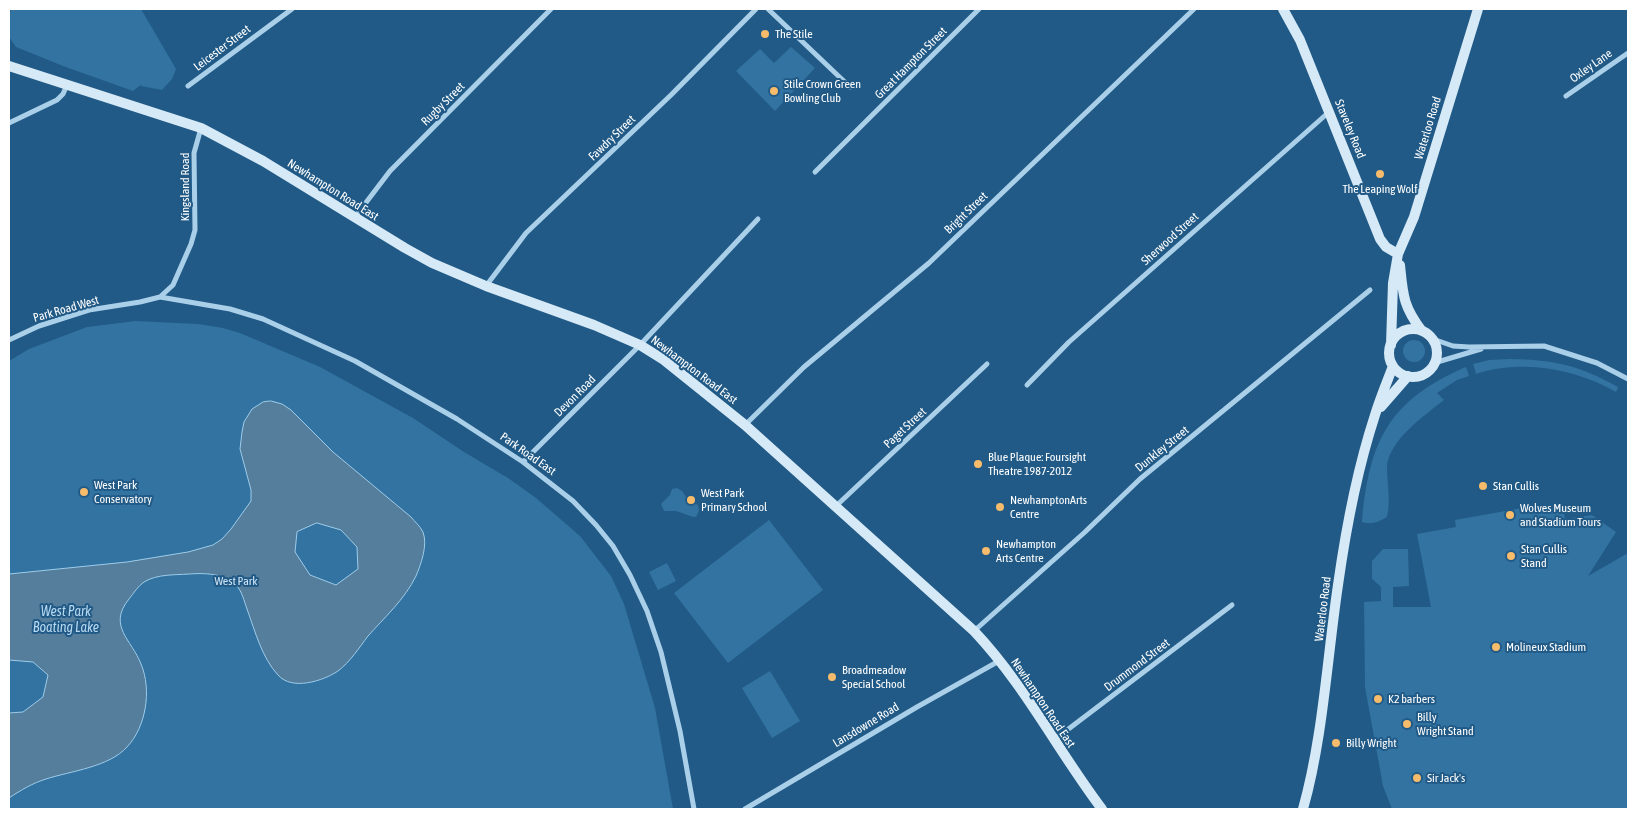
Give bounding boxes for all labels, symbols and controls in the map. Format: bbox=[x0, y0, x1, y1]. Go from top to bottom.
street label: Leicester Street bbox=[191, 22, 253, 74]
street label: Great Hampton Street bbox=[872, 24, 950, 102]
place label: The Stile bbox=[775, 27, 813, 41]
marker: The Stile bbox=[759, 28, 771, 40]
street label: Oxley Lane bbox=[1567, 46, 1615, 86]
place label: Stile Crown Green Bowling Club bbox=[784, 77, 861, 105]
street label: Rugby Street bbox=[418, 79, 468, 129]
marker: Stile Crown Green Bowling Club bbox=[768, 85, 780, 97]
street label: Waterloo Road bbox=[1412, 95, 1444, 161]
street label: Staveley Road bbox=[1332, 97, 1368, 161]
street label: Fawdry Street bbox=[586, 112, 638, 164]
street label: Kingsland Road bbox=[178, 153, 192, 221]
street label: Newhampton Road East bbox=[285, 156, 381, 224]
marker: The Leaping Wolf bbox=[1374, 168, 1386, 180]
place label: The Leaping Wolf bbox=[1342, 182, 1418, 196]
street label: Bright Street bbox=[941, 189, 991, 237]
street label: Sherwood Street bbox=[1138, 210, 1202, 268]
street label: Park Road West bbox=[31, 293, 101, 325]
street label: Newhampton Road East bbox=[648, 333, 740, 407]
street label: Devon Road bbox=[551, 372, 599, 420]
street label: Paget Street bbox=[881, 405, 929, 451]
street label: Dunkley Street bbox=[1132, 423, 1192, 475]
street label: Park Road East bbox=[497, 430, 559, 478]
place label: Blue Plaque: Foursight Theatre 1987-2012 bbox=[988, 450, 1086, 478]
marker: Blue Plaque: Foursight Theatre 1987-2012 bbox=[972, 458, 984, 470]
place label: West Park Conservatory bbox=[94, 478, 152, 506]
place label: Stan Cullis bbox=[1493, 479, 1539, 493]
marker: Stan Cullis bbox=[1477, 480, 1489, 492]
marker: West Park Conservatory bbox=[78, 486, 90, 498]
place label: West Park Primary School bbox=[701, 486, 767, 514]
place label: NewhamptonArts Centre bbox=[1010, 493, 1087, 521]
marker: West Park Primary School bbox=[685, 494, 697, 506]
marker: NewhamptonArts Centre bbox=[994, 501, 1006, 513]
place label: Wolves Museum and Stadium Tours bbox=[1520, 501, 1601, 529]
marker: Wolves Museum and Stadium Tours bbox=[1504, 509, 1516, 521]
place label: Newhampton Arts Centre bbox=[996, 537, 1056, 565]
place label: Stan Cullis Stand bbox=[1521, 542, 1567, 570]
marker: Newhampton Arts Centre bbox=[980, 545, 992, 557]
marker: Stan Cullis Stand bbox=[1505, 550, 1517, 562]
park label: West Park bbox=[214, 574, 258, 588]
street label: Waterloo Road bbox=[1312, 576, 1334, 642]
water label: West Park Boating Lake bbox=[33, 604, 99, 636]
street label: Drummond Street bbox=[1101, 636, 1173, 694]
place label: Molineux Stadium bbox=[1506, 640, 1586, 654]
marker: Molineux Stadium bbox=[1490, 641, 1502, 653]
street label: Newhampton Road East bbox=[1008, 656, 1078, 750]
place label: Broadmeadow Special School bbox=[842, 663, 906, 691]
marker: Broadmeadow Special School bbox=[826, 671, 838, 683]
place label: K2 barbers bbox=[1388, 692, 1435, 706]
marker: K2 barbers bbox=[1372, 693, 1384, 705]
street label: Lansdowne Road bbox=[830, 700, 902, 750]
place label: Billy Wright Stand bbox=[1417, 710, 1474, 738]
marker: Billy Wright Stand bbox=[1401, 718, 1413, 730]
place label: Billy Wright bbox=[1346, 736, 1397, 750]
marker: Billy Wright bbox=[1330, 737, 1342, 749]
place label: Sir Jack's bbox=[1427, 771, 1465, 785]
marker: Sir Jack's bbox=[1411, 772, 1423, 784]

